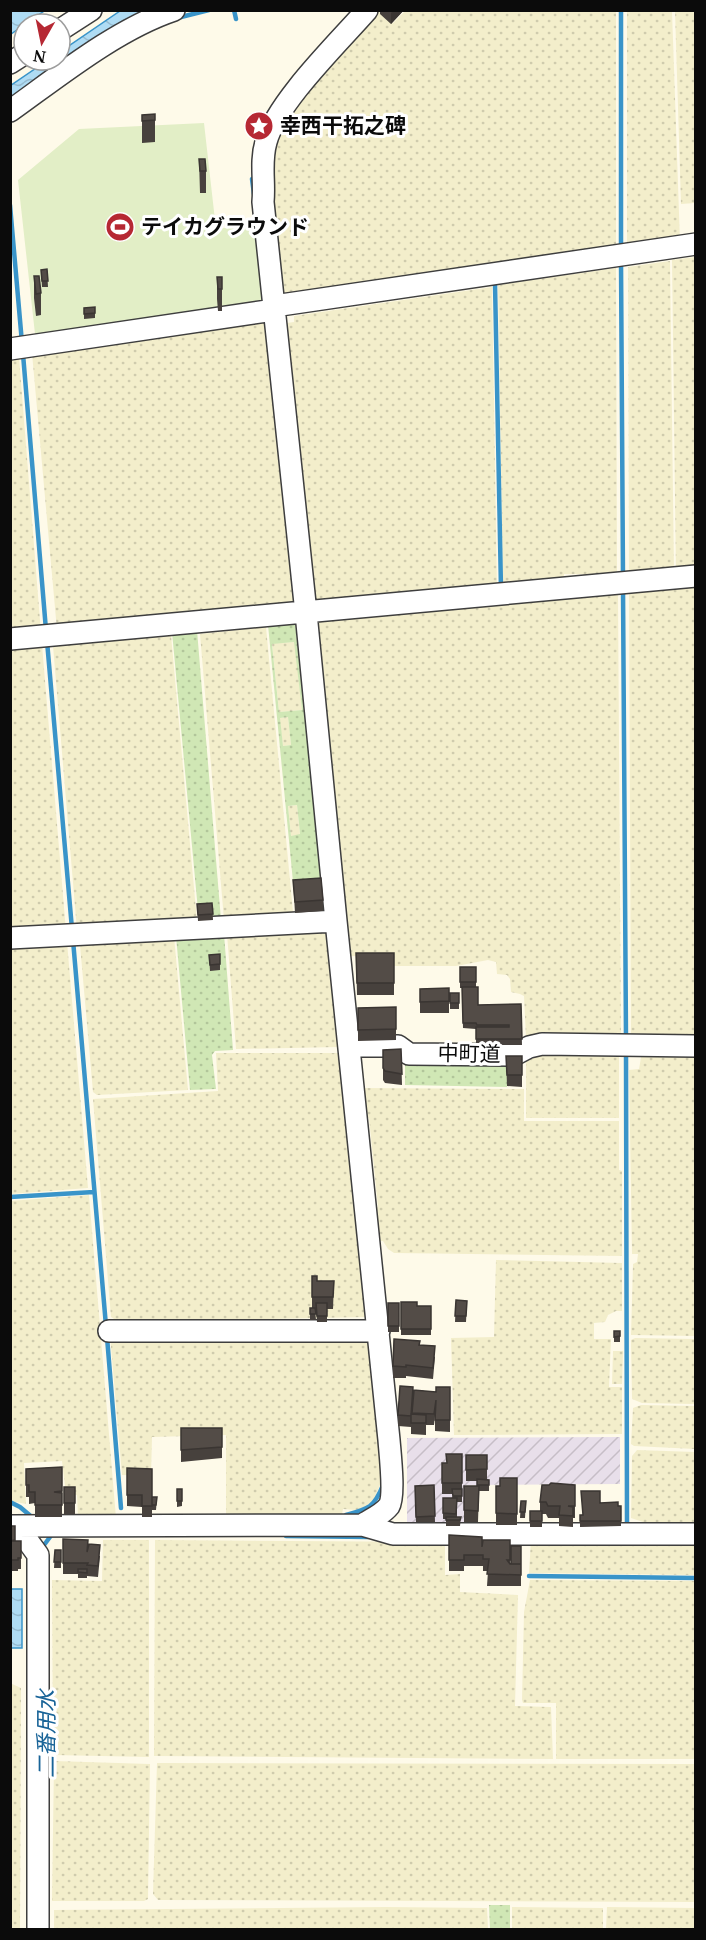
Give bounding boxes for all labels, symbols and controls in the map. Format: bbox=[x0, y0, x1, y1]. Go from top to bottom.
north arrow bbox=[12, 12, 72, 72]
text: N bbox=[31, 45, 48, 69]
place icon: 幸西干拓之碑 bbox=[243, 110, 275, 142]
place label: 幸西干拓之碑 bbox=[280, 111, 406, 139]
sports icon: テイカグラウンド bbox=[104, 211, 136, 243]
place label: テイカグラウンド bbox=[141, 212, 309, 240]
street label: 中町道 bbox=[437, 1038, 501, 1068]
water label: 二番用水 bbox=[30, 1688, 60, 1778]

